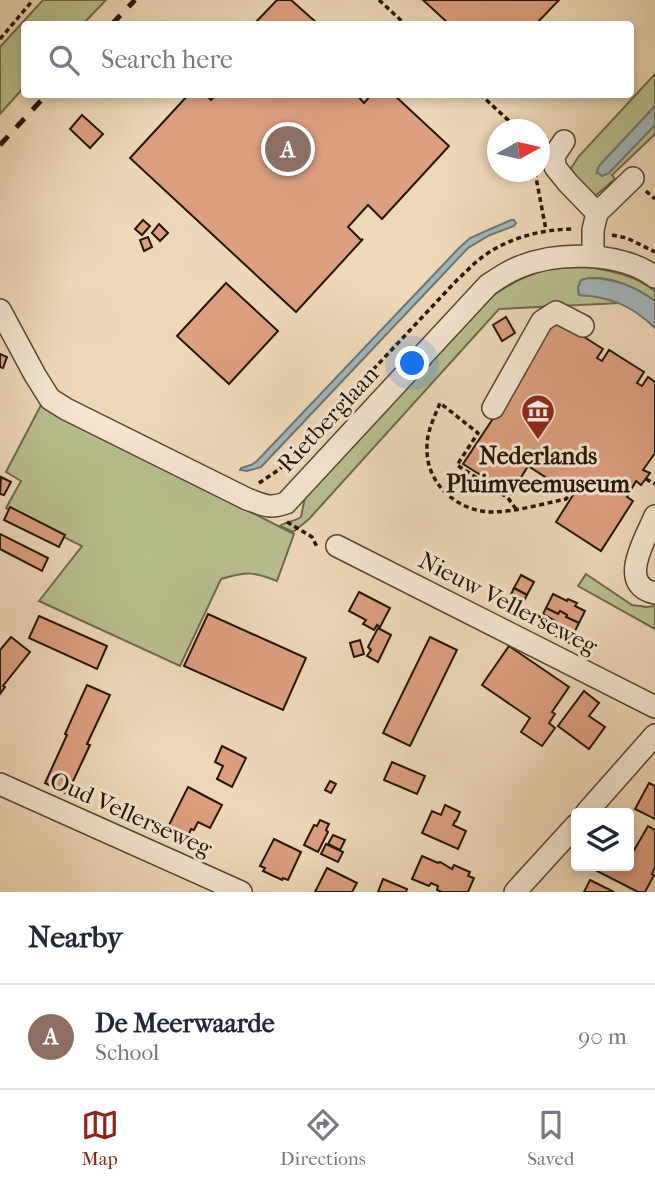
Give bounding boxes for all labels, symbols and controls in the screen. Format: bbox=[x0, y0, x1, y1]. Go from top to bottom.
search box bbox=[21, 21, 634, 98]
icon: search bbox=[45, 41, 83, 79]
text: Search here bbox=[101, 44, 233, 75]
north arrow bbox=[487, 119, 550, 182]
pin: A bbox=[265, 123, 311, 175]
your location bbox=[395, 346, 429, 380]
street label: Rietberglaan bbox=[272, 360, 384, 478]
museum icon: Nederlands Pluimveemuseum bbox=[519, 392, 557, 441]
place label: Nederlands Pluimveemuseum bbox=[446, 442, 631, 498]
street label: Nieuw Vellerseweg bbox=[414, 546, 603, 661]
street label: Oud Vellerseweg bbox=[46, 766, 217, 863]
map controls bbox=[571, 808, 634, 871]
button: layers bbox=[571, 808, 634, 871]
text: Nearby bbox=[28, 920, 123, 955]
text: De Meerwaarde bbox=[95, 1008, 275, 1039]
text: A bbox=[44, 1023, 58, 1050]
text: 90 m bbox=[578, 1023, 627, 1050]
text: School bbox=[95, 1039, 159, 1066]
tab: Map bbox=[81, 1106, 119, 1170]
tab: Directions bbox=[280, 1106, 366, 1170]
tab: Saved bbox=[527, 1106, 574, 1170]

